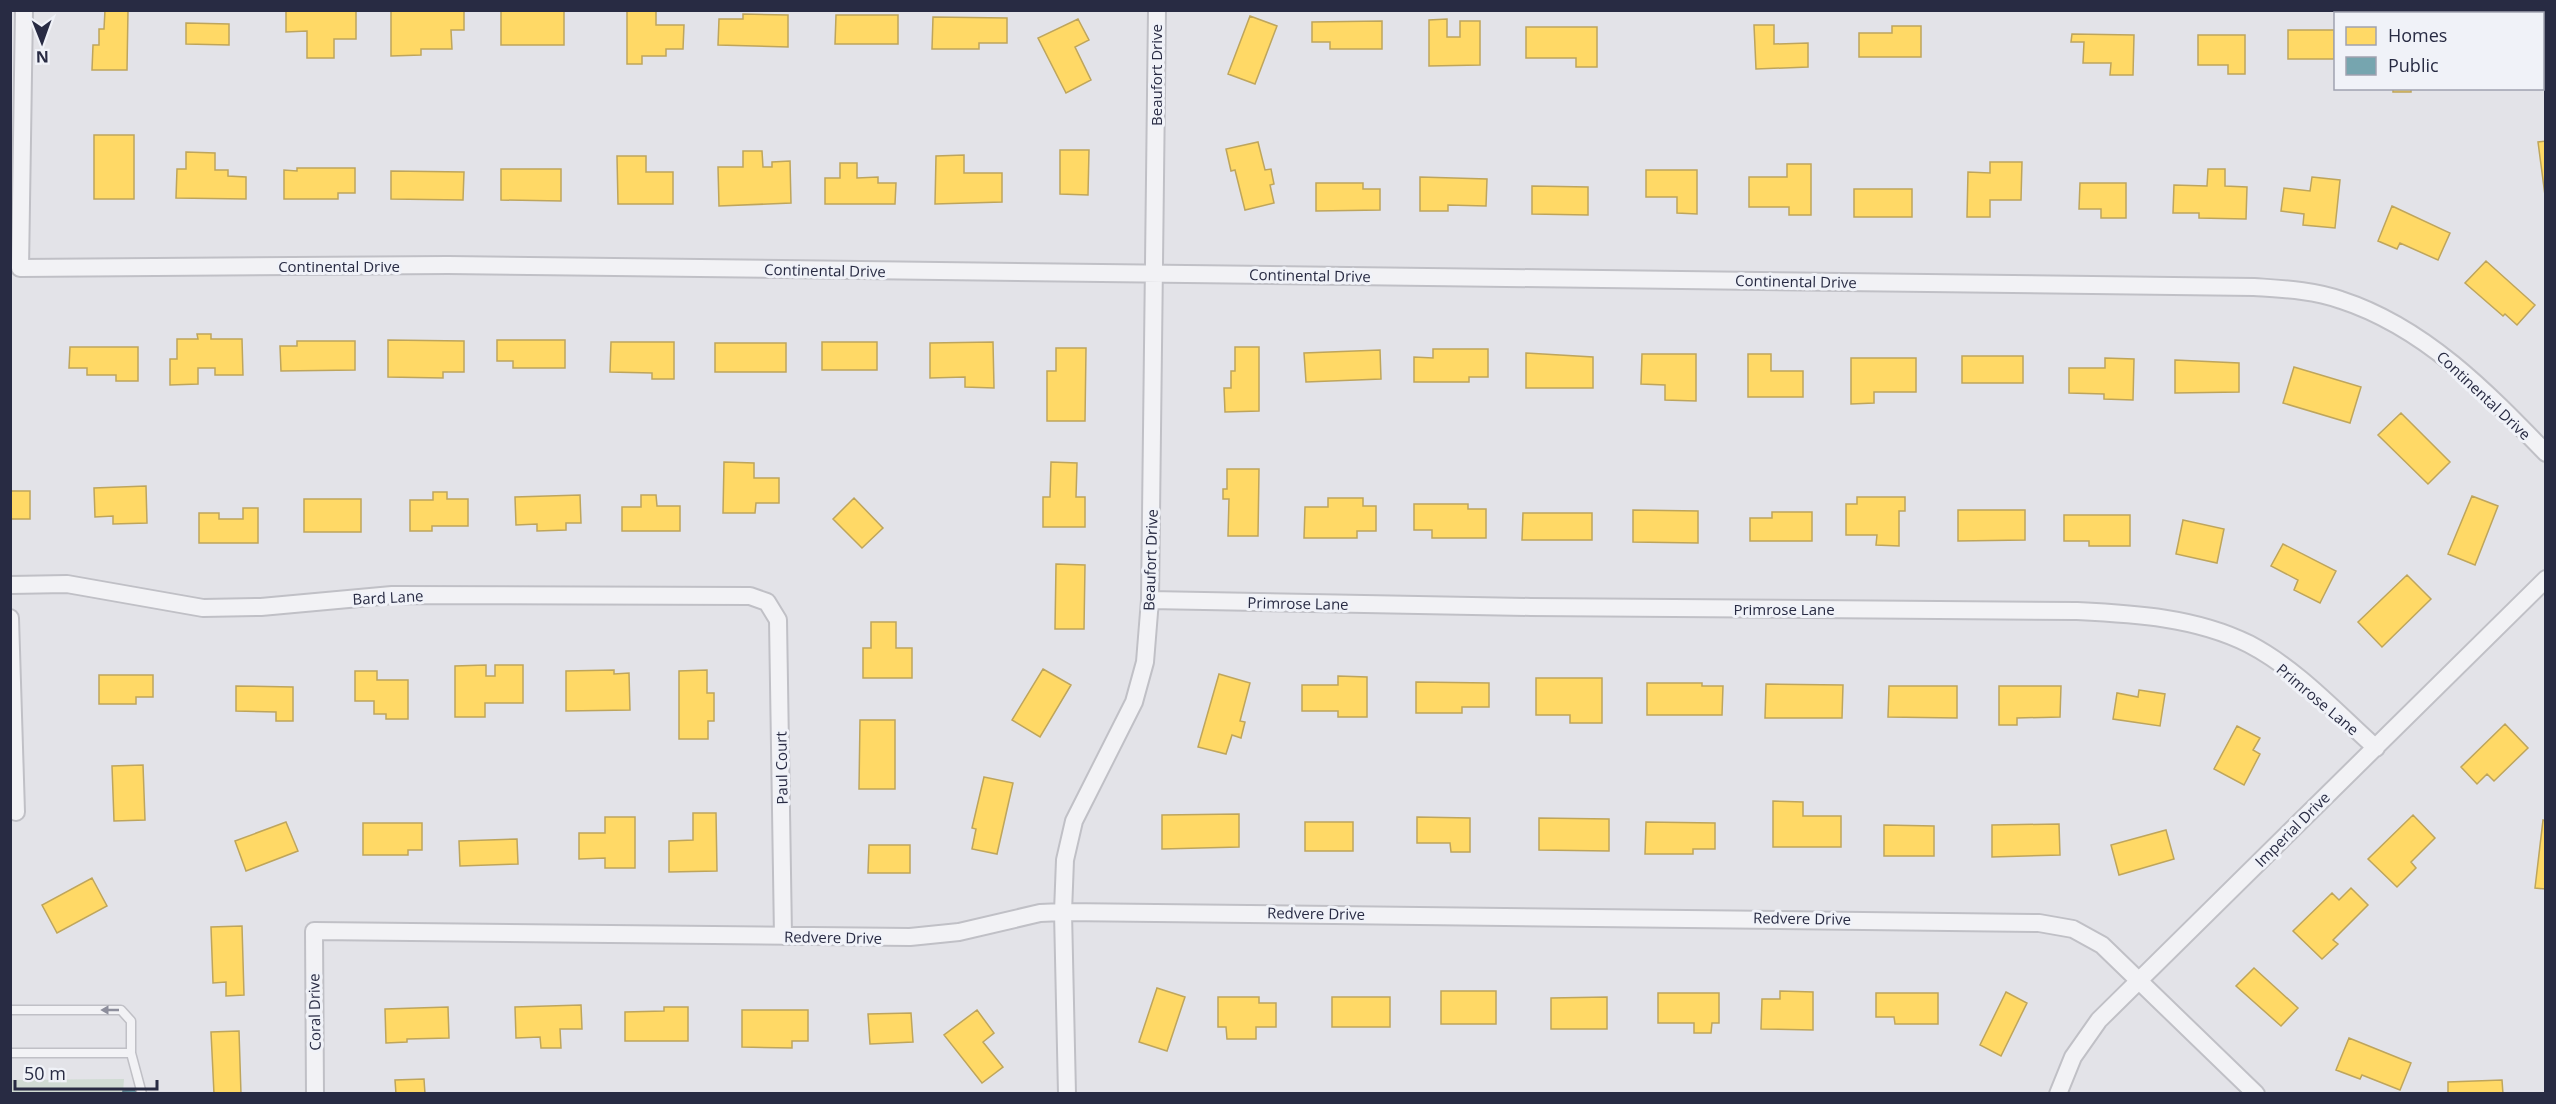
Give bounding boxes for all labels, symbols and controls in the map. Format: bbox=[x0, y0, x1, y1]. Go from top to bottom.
north arrow bbox=[12, 12, 72, 72]
legend bbox=[2334, 12, 2544, 90]
text: Homes bbox=[2388, 23, 2447, 47]
street label: Beaufort Drive bbox=[1146, 24, 1166, 126]
text: N bbox=[36, 46, 49, 68]
text: Public bbox=[2388, 53, 2439, 77]
street label: Continental Drive bbox=[278, 256, 400, 276]
street label: Continental Drive bbox=[764, 259, 886, 281]
street label: Continental Drive bbox=[1249, 264, 1371, 286]
street label: Continental Drive bbox=[1735, 270, 1857, 292]
street label: Continental Drive bbox=[2433, 346, 2535, 444]
street label: Beaufort Drive bbox=[1138, 509, 1162, 611]
street label: Bard Lane bbox=[352, 585, 424, 609]
street label: Primrose Lane bbox=[1247, 592, 1349, 614]
street label: Primrose Lane bbox=[1733, 599, 1835, 619]
street label: Primrose Lane bbox=[2273, 659, 2363, 739]
street label: Paul Court bbox=[770, 731, 792, 805]
street label: Imperial Drive bbox=[2250, 787, 2334, 871]
street label: Redvere Drive bbox=[1267, 902, 1365, 924]
street label: Redvere Drive bbox=[1753, 907, 1851, 929]
street label: Redvere Drive bbox=[784, 926, 882, 948]
street label: Coral Drive bbox=[303, 973, 325, 1051]
one-way arrow bbox=[101, 1005, 120, 1015]
scale bar bbox=[15, 1053, 158, 1091]
text: 50 m bbox=[24, 1061, 66, 1085]

